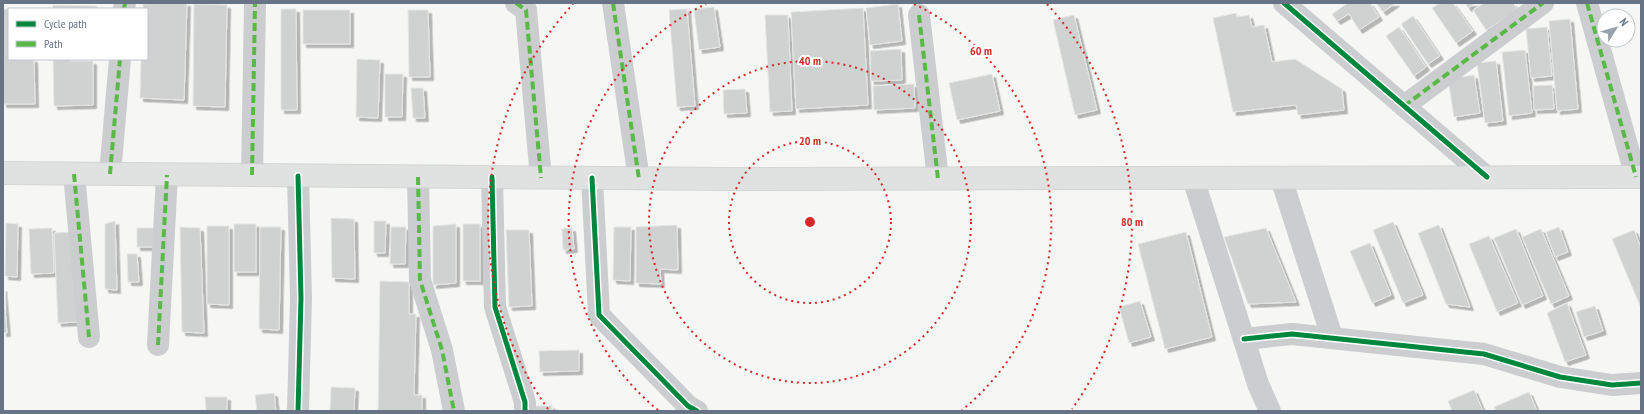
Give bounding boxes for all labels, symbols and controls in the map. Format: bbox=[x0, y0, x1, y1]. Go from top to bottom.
legend bbox=[8, 8, 148, 60]
north arrow bbox=[1596, 8, 1636, 48]
text: N bbox=[1617, 15, 1631, 29]
text: Cycle path bbox=[44, 16, 87, 31]
text: Path bbox=[44, 36, 62, 51]
text: 60 m bbox=[970, 43, 992, 58]
text: 40 m bbox=[799, 53, 821, 68]
text: 20 m bbox=[799, 133, 821, 148]
text: 80 m bbox=[1121, 214, 1143, 229]
centre of rings bbox=[803, 215, 817, 229]

